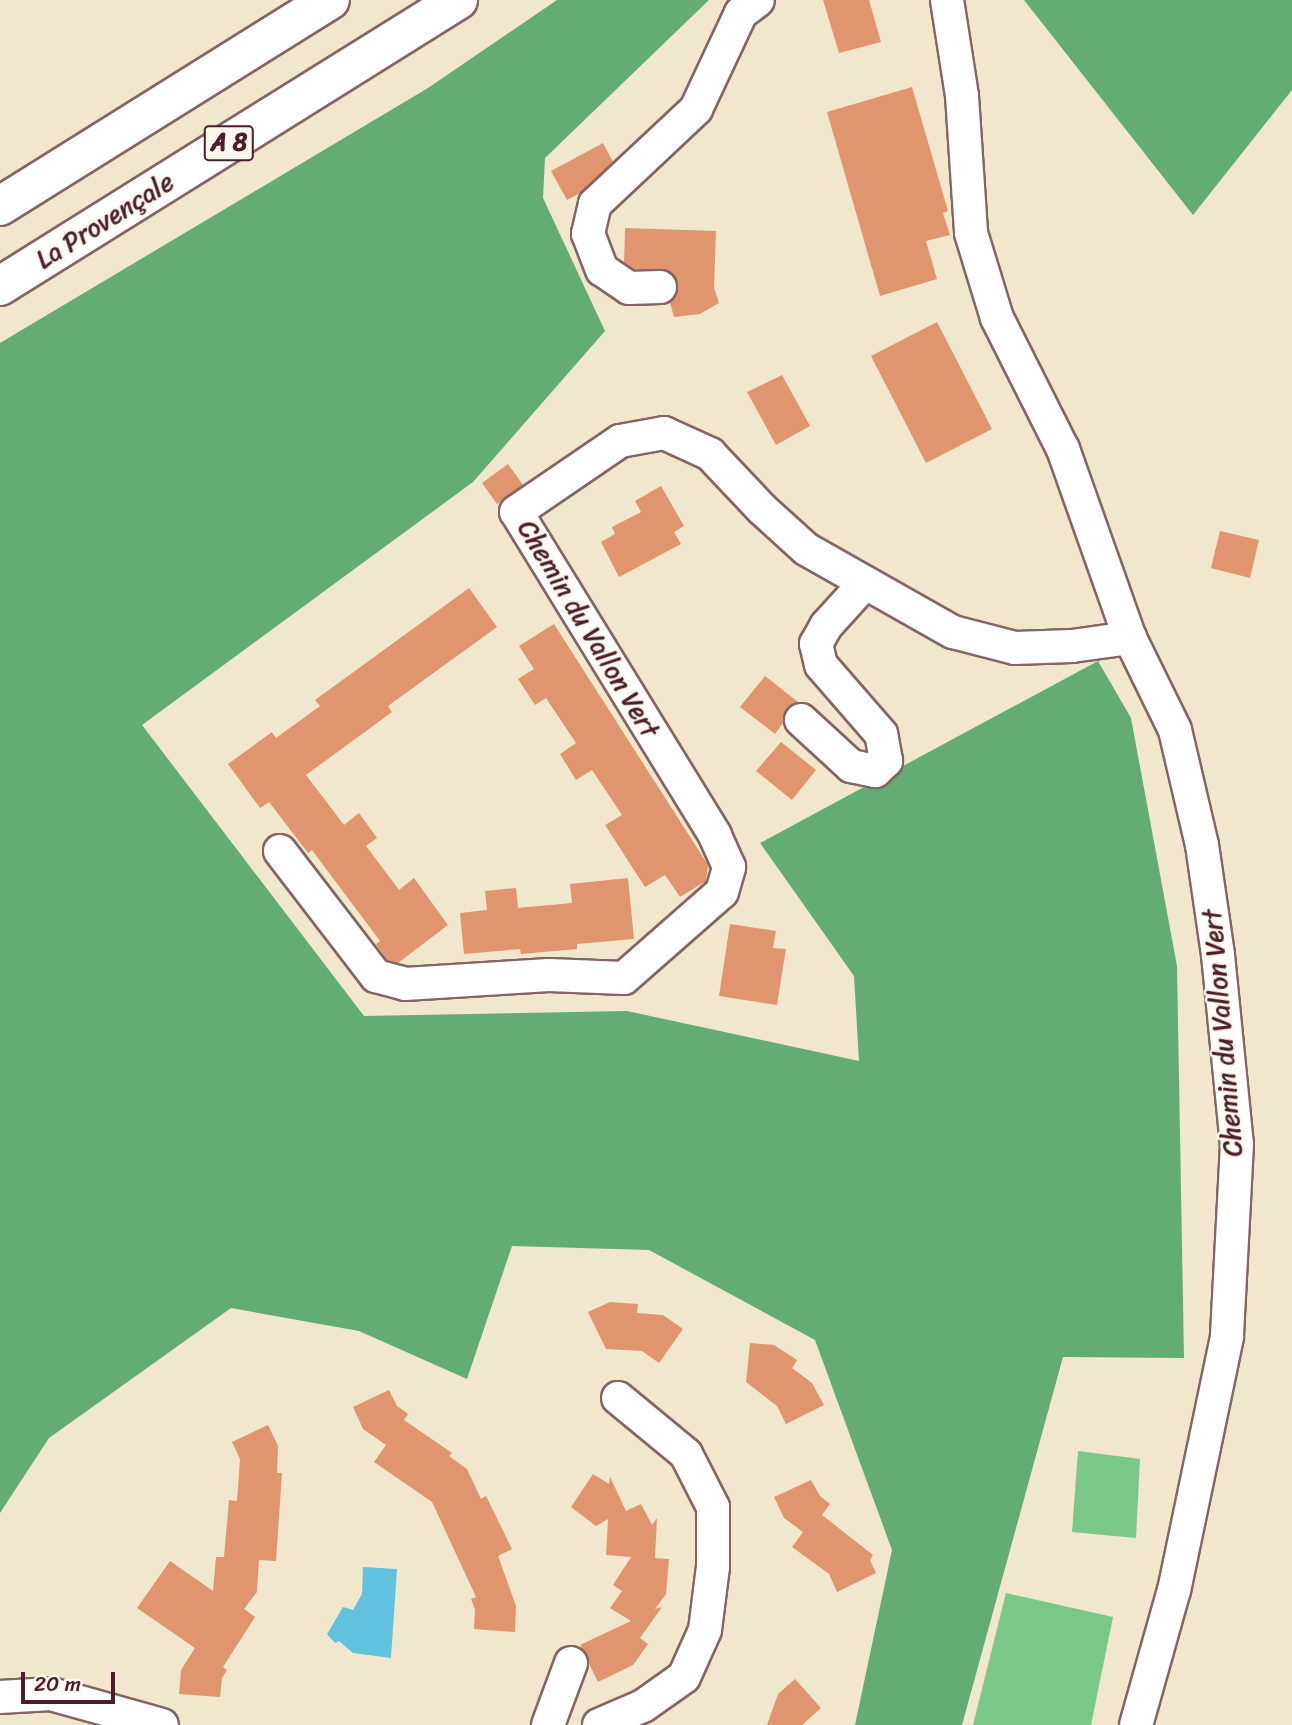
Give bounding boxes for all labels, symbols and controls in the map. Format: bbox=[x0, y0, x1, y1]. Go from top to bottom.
road number: A 8 bbox=[203, 122, 255, 163]
street label: La Provençale bbox=[30, 166, 180, 276]
street label: Chemin du Vallon Vert bbox=[510, 514, 666, 744]
street label: Chemin du Vallon Vert bbox=[1197, 907, 1249, 1159]
scale bar bbox=[24, 1658, 119, 1702]
text: 20 m bbox=[34, 1665, 81, 1703]

